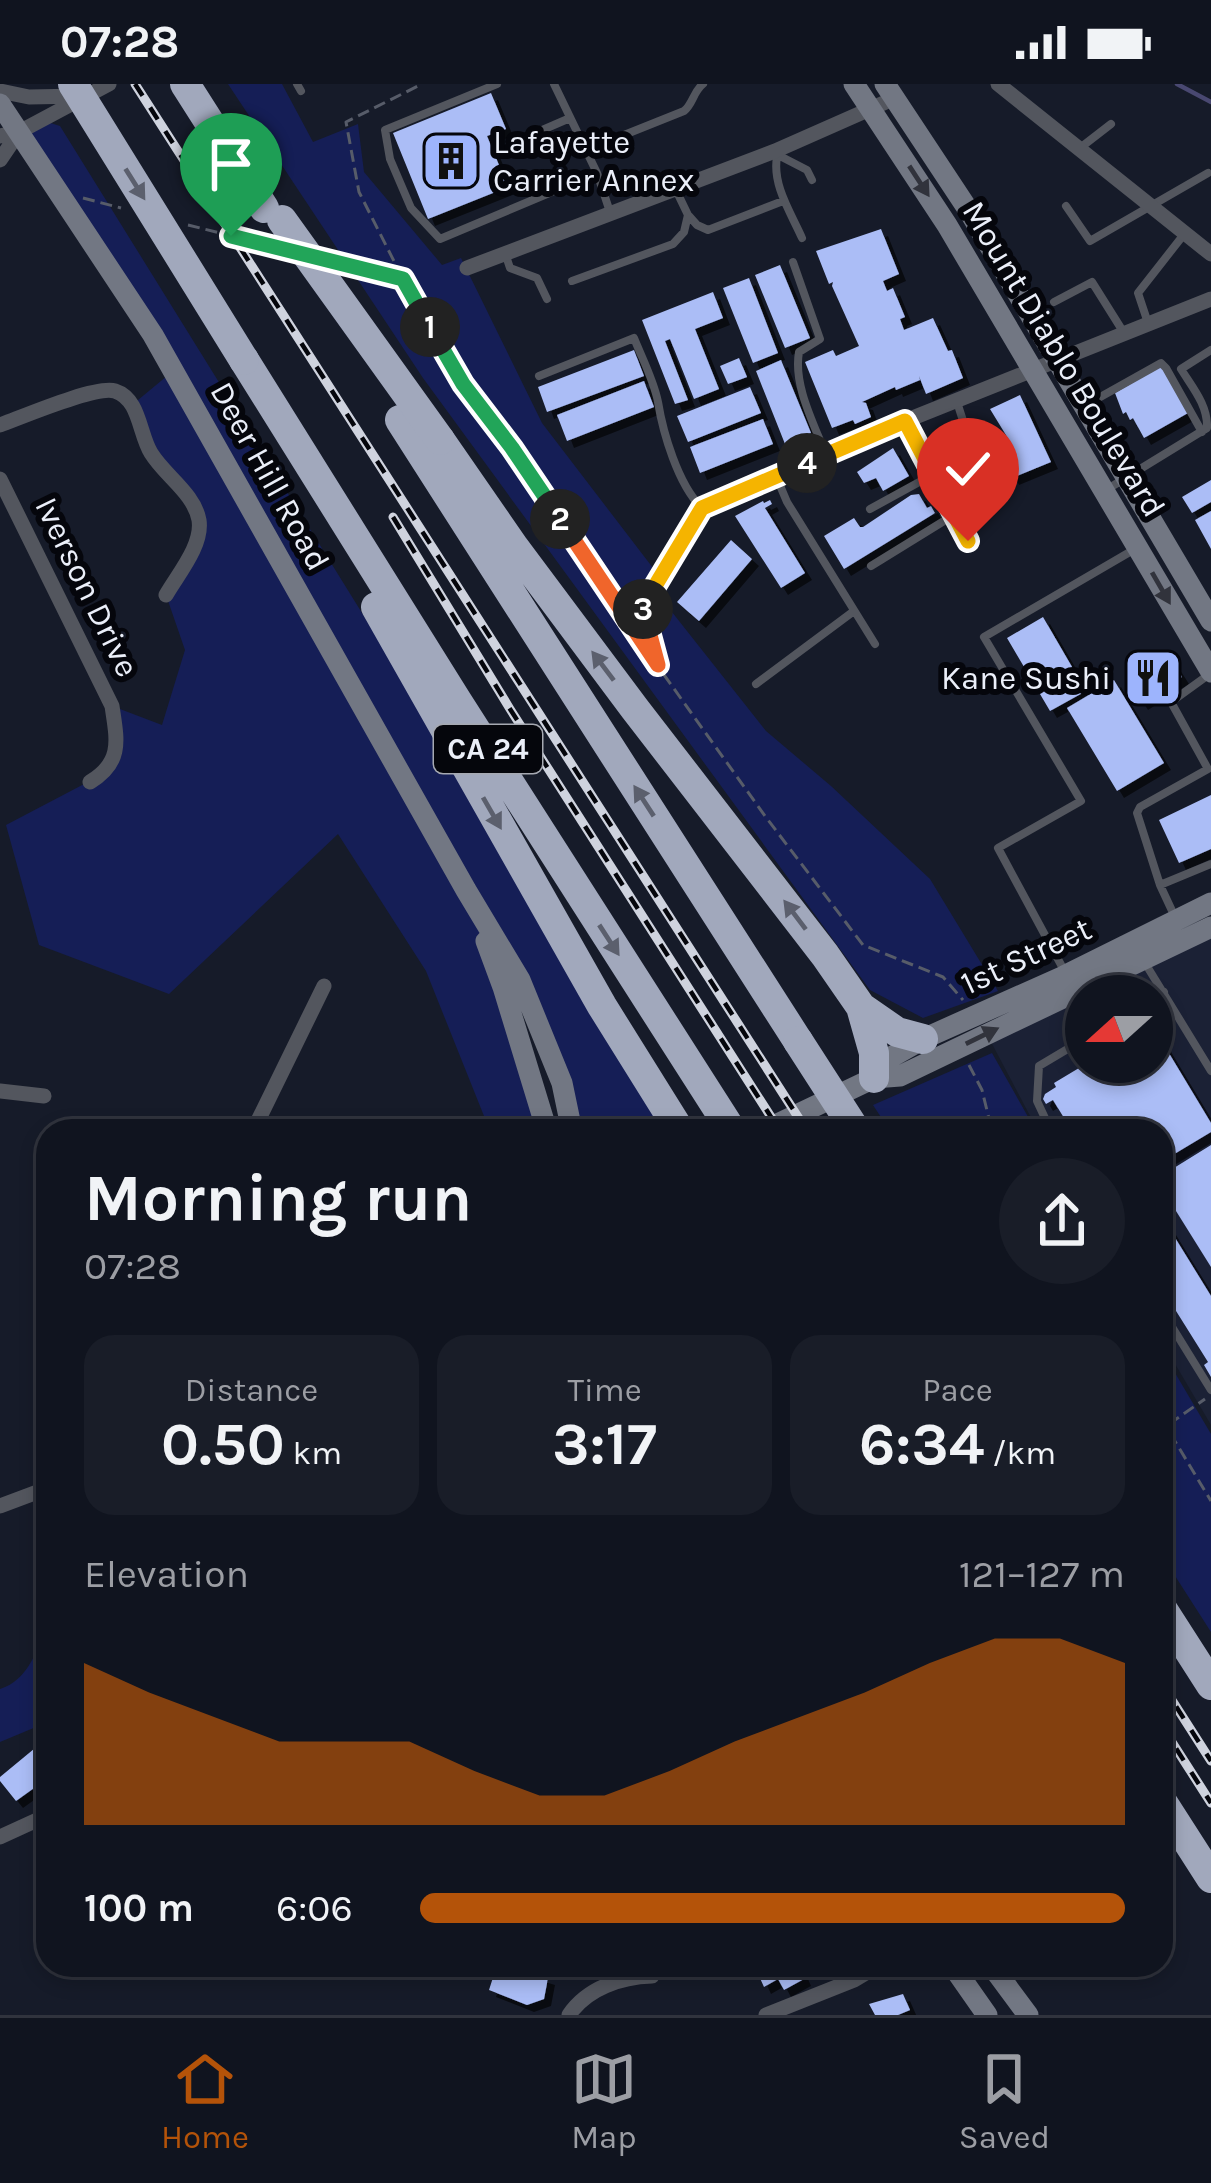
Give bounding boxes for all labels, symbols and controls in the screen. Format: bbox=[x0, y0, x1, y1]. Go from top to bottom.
text: 07:28 bbox=[60, 16, 179, 68]
pin bbox=[180, 113, 282, 236]
place label: Lafayette Carrier Annex bbox=[493, 123, 694, 199]
building icon: Lafayette Carrier Annex bbox=[420, 130, 482, 192]
icon: arrive bbox=[198, 131, 264, 197]
one-way arrow bbox=[907, 165, 929, 198]
one-way arrow bbox=[123, 167, 145, 200]
street label: Mount Diablo Boulevard bbox=[955, 194, 1173, 524]
pin: 1 bbox=[400, 297, 460, 357]
text: 1 bbox=[424, 308, 436, 346]
street label: Deer Hill Road bbox=[203, 375, 337, 577]
pin bbox=[917, 418, 1019, 541]
pin: 4 bbox=[777, 433, 837, 493]
icon: check bbox=[935, 436, 1001, 502]
text: 4 bbox=[797, 444, 817, 482]
pin: 2 bbox=[530, 489, 590, 549]
street label: Iverson Drive bbox=[27, 491, 147, 683]
text: 2 bbox=[550, 500, 570, 538]
one-way arrow bbox=[1150, 571, 1171, 605]
pin: 3 bbox=[613, 579, 673, 639]
text: 3 bbox=[633, 590, 653, 628]
restaurant icon: Kane Sushi bbox=[1122, 647, 1184, 709]
one-way arrow bbox=[591, 651, 615, 682]
place label: Kane Sushi bbox=[941, 659, 1111, 697]
road number: CA 24 bbox=[434, 725, 542, 773]
one-way arrow bbox=[634, 784, 655, 818]
one-way arrow bbox=[481, 797, 502, 830]
one-way arrow bbox=[783, 899, 807, 931]
street label: 1st Street bbox=[955, 909, 1097, 1003]
one-way arrow bbox=[598, 923, 620, 956]
north arrow bbox=[1065, 975, 1173, 1083]
map controls bbox=[1065, 975, 1173, 1083]
one-way arrow bbox=[965, 1026, 1000, 1046]
button: share bbox=[999, 1158, 1125, 1284]
text: Morning run bbox=[84, 1159, 472, 1237]
text: 07:28 bbox=[84, 1243, 181, 1289]
text: Distance bbox=[185, 1371, 318, 1409]
text: Time bbox=[567, 1371, 642, 1409]
text: Pace bbox=[922, 1371, 993, 1409]
text: 0.50 bbox=[161, 1409, 285, 1479]
text: 3:17 bbox=[552, 1409, 657, 1479]
text: 6:34 bbox=[859, 1409, 985, 1479]
text: km bbox=[285, 1434, 342, 1472]
text: /km bbox=[985, 1434, 1056, 1472]
text: Elevation bbox=[84, 1551, 249, 1597]
text: 121–127 m bbox=[959, 1551, 1125, 1597]
text: 100 m bbox=[84, 1885, 194, 1931]
text: 6:06 bbox=[276, 1885, 353, 1931]
tab: Home bbox=[161, 2046, 249, 2156]
tab: Map bbox=[571, 2046, 637, 2156]
tab: Saved bbox=[959, 2046, 1050, 2156]

